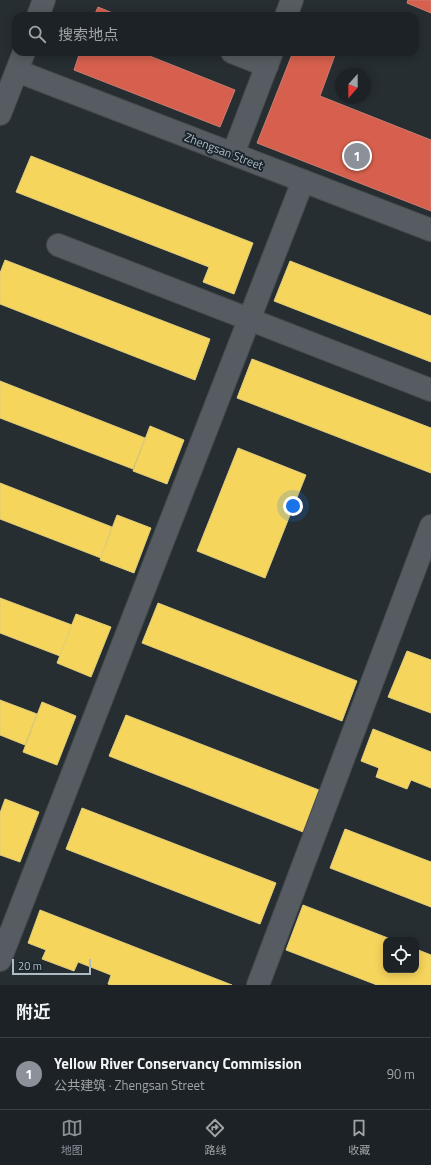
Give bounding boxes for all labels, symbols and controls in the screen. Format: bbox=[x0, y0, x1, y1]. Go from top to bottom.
search box bbox=[12, 12, 419, 56]
icon: search bbox=[26, 23, 48, 45]
text: 搜索地点 bbox=[58, 23, 118, 46]
north arrow bbox=[335, 68, 371, 104]
street label: Zhengsan Street bbox=[182, 127, 267, 175]
pin: 1 bbox=[344, 141, 370, 171]
your location bbox=[283, 496, 303, 516]
map controls bbox=[383, 937, 419, 973]
button: locate bbox=[383, 937, 419, 973]
scale bar bbox=[12, 957, 91, 976]
text: 20 m bbox=[18, 958, 42, 974]
text: 附近 bbox=[16, 999, 50, 1025]
text: Yellow River Conservancy Commission bbox=[54, 1052, 302, 1075]
text: 1 bbox=[25, 1064, 33, 1084]
text: 90 m bbox=[387, 1064, 415, 1084]
text: 公共建筑 · Zhengsan Street bbox=[54, 1075, 205, 1095]
tab: 地图 bbox=[61, 1117, 83, 1158]
tab: 路线 bbox=[204, 1117, 226, 1158]
tab: 收藏 bbox=[348, 1117, 370, 1158]

